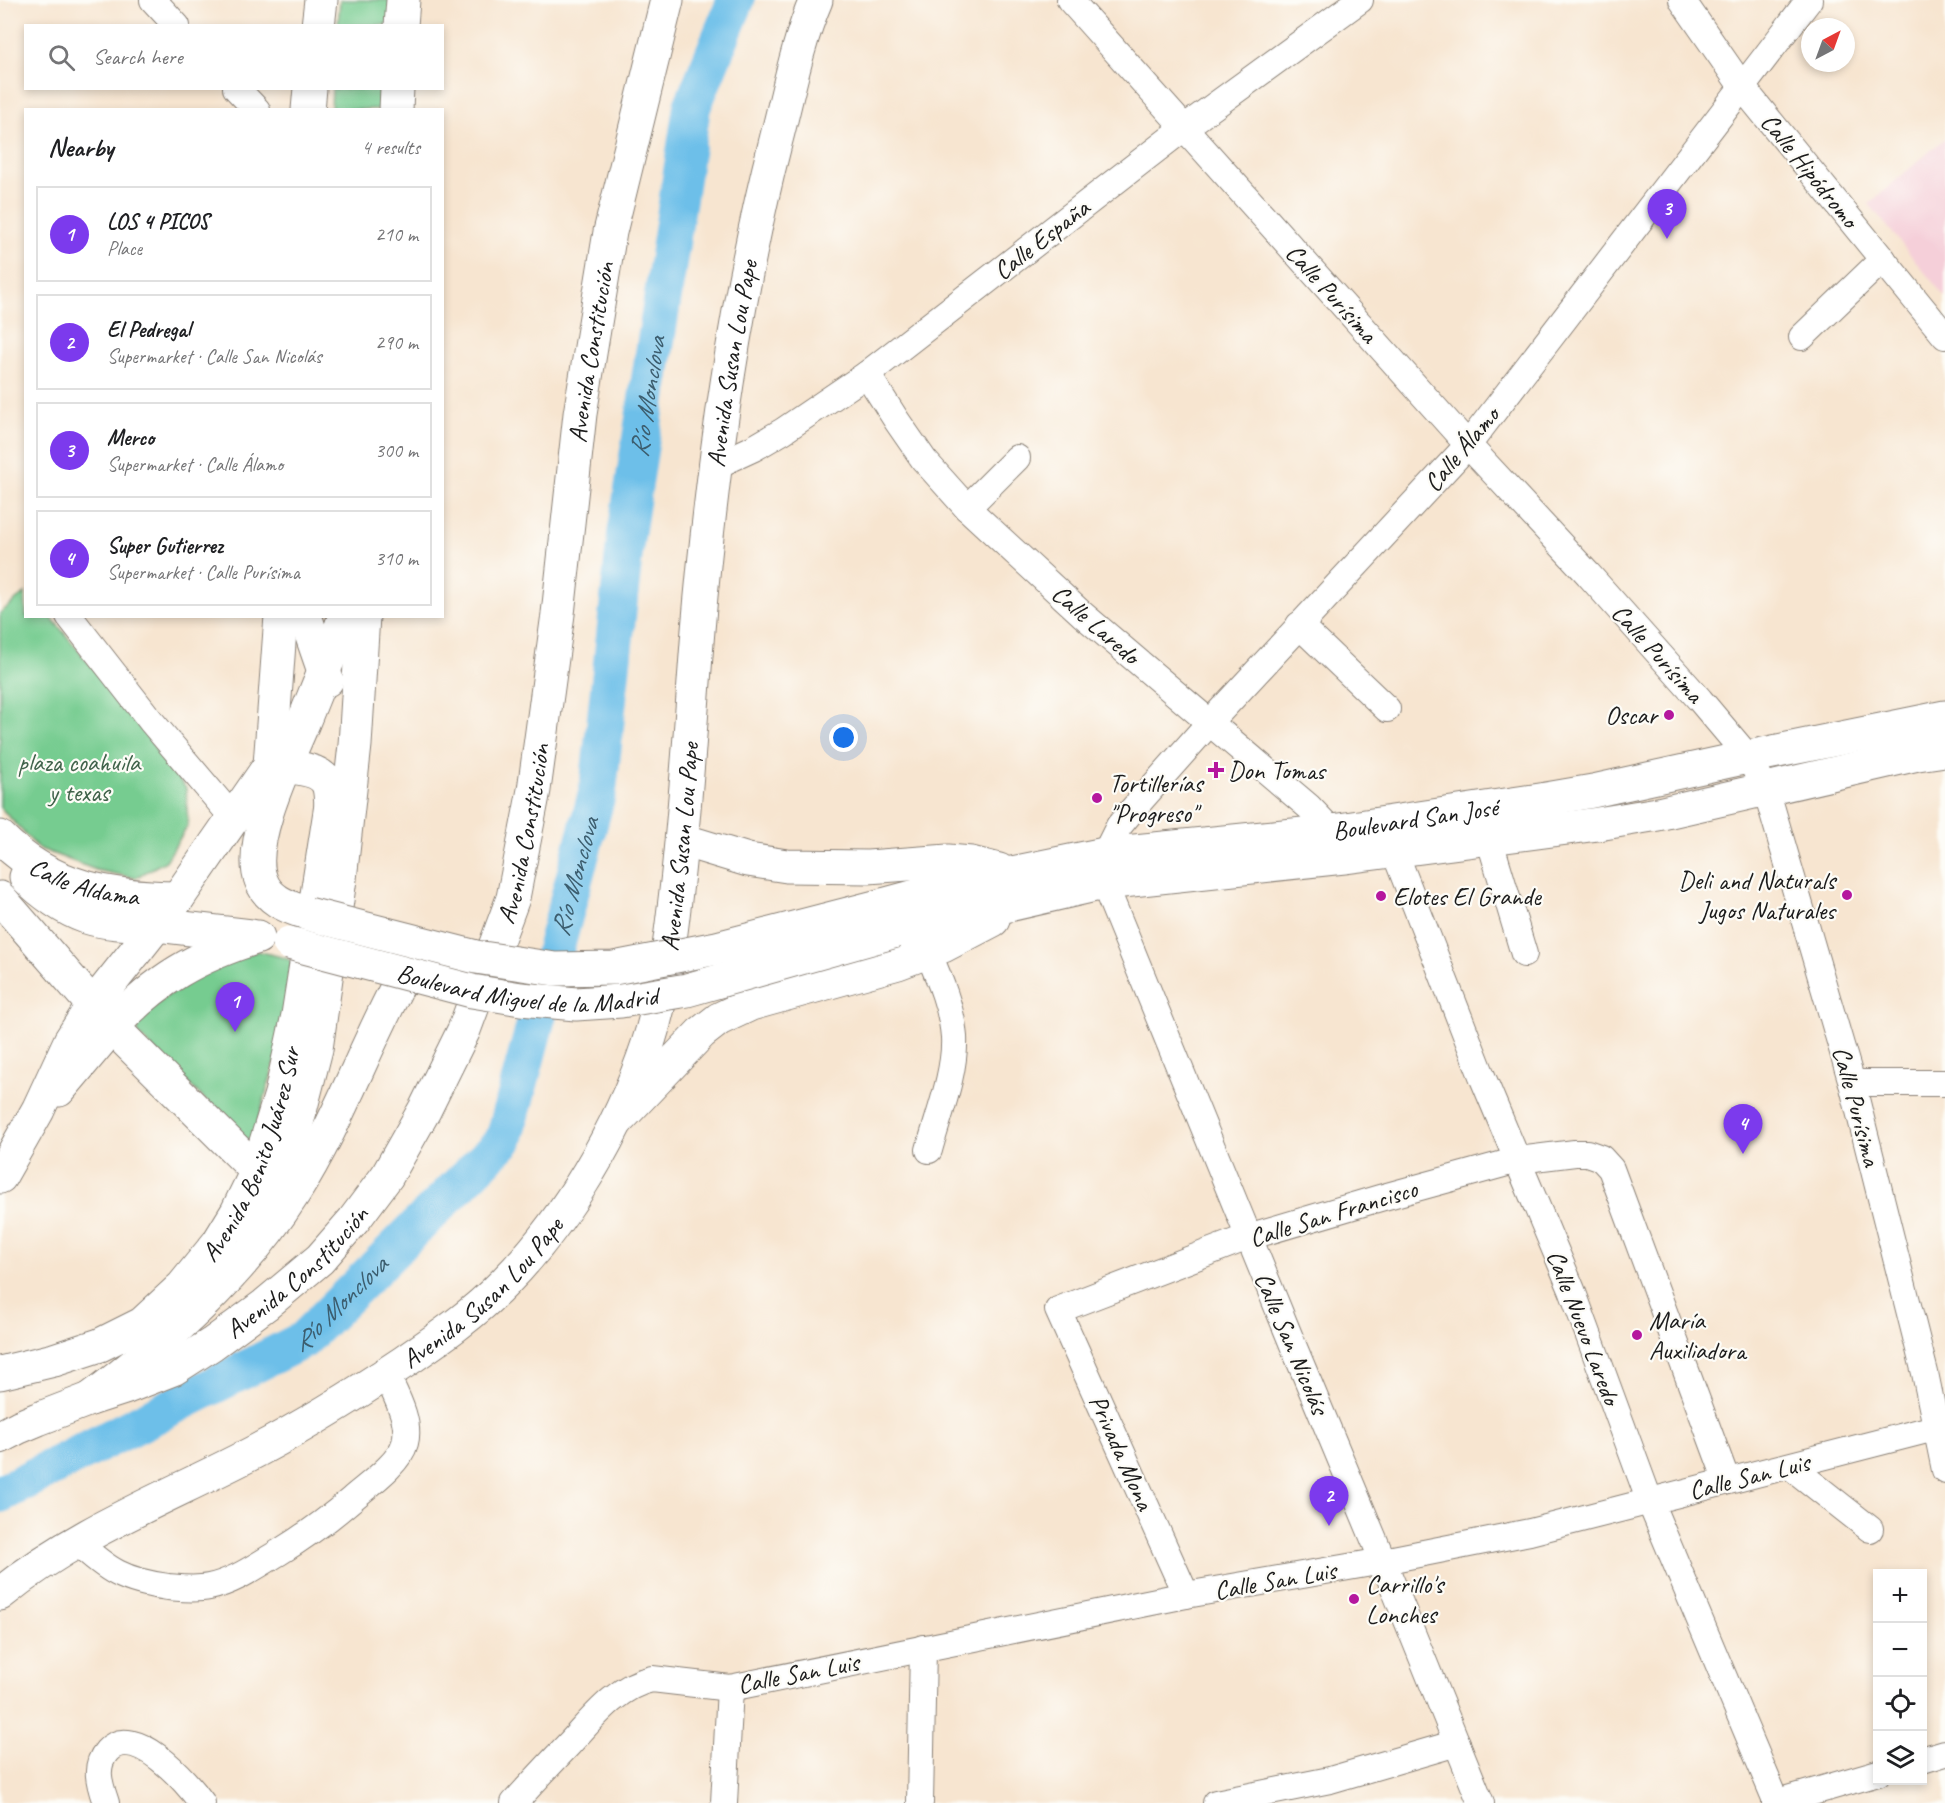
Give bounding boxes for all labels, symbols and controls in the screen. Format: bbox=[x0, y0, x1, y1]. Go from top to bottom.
north arrow bbox=[1801, 18, 1855, 72]
search box bbox=[24, 24, 444, 90]
icon: search bbox=[45, 41, 78, 74]
text: Search here bbox=[93, 43, 183, 71]
street label: Calle Hipódromo bbox=[1753, 106, 1868, 237]
text: Nearby bbox=[48, 131, 113, 164]
text: 4 results bbox=[361, 135, 420, 160]
street label: Calle España bbox=[986, 190, 1097, 287]
pin: 3 bbox=[1648, 190, 1686, 239]
text: LOS 4 PICOS bbox=[107, 208, 209, 236]
text: 1 bbox=[65, 222, 74, 247]
text: 210 m bbox=[375, 222, 418, 247]
text: Place bbox=[107, 236, 142, 261]
street label: Calle Purísima bbox=[1278, 237, 1386, 351]
street label: Avenida Susan Lou Pape bbox=[699, 256, 766, 469]
street label: Avenida Constitución bbox=[561, 258, 622, 444]
text: El Pedregal bbox=[107, 316, 190, 344]
text: 2 bbox=[65, 330, 74, 355]
text: 290 m bbox=[375, 330, 418, 355]
water label: Río Monclova bbox=[621, 333, 674, 459]
text: Supermarket · Calle San Nicolás bbox=[107, 344, 322, 369]
street label: Calle Álamo bbox=[1416, 398, 1508, 499]
text: Merco bbox=[107, 424, 154, 452]
text: 3 bbox=[65, 438, 74, 463]
text: 300 m bbox=[375, 438, 418, 463]
text: Supermarket · Calle Álamo bbox=[107, 452, 283, 477]
text: Super Gutierrez bbox=[107, 532, 223, 560]
text: 4 bbox=[65, 546, 74, 571]
text: 310 m bbox=[375, 546, 418, 571]
text: Supermarket · Calle Purísima bbox=[107, 560, 300, 585]
street label: Calle Laredo bbox=[1045, 577, 1149, 673]
street label: Calle Purísima bbox=[1604, 597, 1712, 711]
place label: Oscar bbox=[1605, 699, 1660, 732]
marker: Oscar bbox=[1662, 708, 1676, 722]
your location bbox=[829, 723, 858, 752]
street label: Avenida Constitución bbox=[489, 740, 557, 928]
street label: Avenida Susan Lou Pape bbox=[653, 740, 707, 953]
park label: plaza coahuila y texas bbox=[18, 746, 142, 809]
place label: Don Tomas bbox=[1228, 754, 1327, 787]
marker: Don Tomas bbox=[1209, 763, 1223, 777]
place label: Tortillerías "Progreso" bbox=[1109, 767, 1204, 830]
street label: Boulevard San José bbox=[1330, 790, 1503, 848]
marker: Tortillerías "Progreso" bbox=[1090, 791, 1104, 805]
water label: Río Monclova bbox=[543, 812, 607, 940]
street label: Calle Aldama bbox=[23, 850, 142, 913]
place label: Deli and Naturals Jugos Naturales bbox=[1678, 864, 1837, 927]
place label: Elotes El Grande bbox=[1393, 880, 1542, 913]
marker: Deli and Naturals Jugos Naturales bbox=[1840, 888, 1854, 902]
marker: Elotes El Grande bbox=[1374, 889, 1388, 903]
street label: Boulevard Miguel de la Madrid bbox=[393, 956, 664, 1021]
pin: 1 bbox=[216, 982, 254, 1032]
street label: Avenida Benito Juárez Sur bbox=[194, 1042, 308, 1268]
street label: Calle Purísima bbox=[1825, 1043, 1889, 1171]
pin: 4 bbox=[1724, 1104, 1762, 1154]
street label: Calle San Francisco bbox=[1245, 1172, 1423, 1255]
street label: Avenida Constitución bbox=[219, 1199, 377, 1346]
street label: Avenida Susan Lou Pape bbox=[396, 1210, 572, 1376]
street label: Calle Nuevo Laredo bbox=[1539, 1245, 1629, 1412]
water label: Río Monclova bbox=[288, 1247, 396, 1359]
street label: Calle San Nicolás bbox=[1247, 1267, 1337, 1421]
place label: María Auxiliadora bbox=[1649, 1304, 1748, 1367]
marker: María Auxiliadora bbox=[1630, 1328, 1644, 1342]
street label: Privada Mona bbox=[1082, 1389, 1162, 1516]
street label: Calle San Luis bbox=[1686, 1445, 1815, 1507]
pin: 2 bbox=[1310, 1476, 1348, 1526]
street label: Calle San Luis bbox=[1212, 1553, 1341, 1607]
place label: Carrillo's Lonches bbox=[1366, 1568, 1445, 1631]
map controls bbox=[1873, 1569, 1927, 1785]
button: + bbox=[1873, 1569, 1927, 1623]
marker: Carrillo's Lonches bbox=[1347, 1592, 1361, 1606]
button: − bbox=[1873, 1623, 1927, 1677]
street label: Calle San Luis bbox=[735, 1645, 864, 1701]
button: locate bbox=[1873, 1677, 1927, 1731]
button: layers bbox=[1873, 1731, 1927, 1785]

